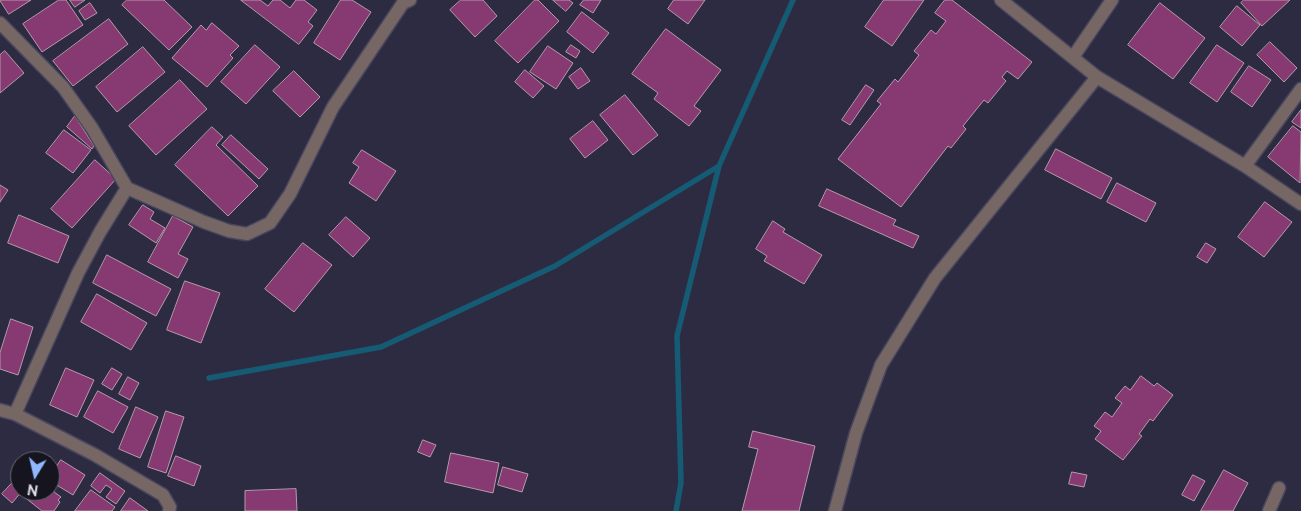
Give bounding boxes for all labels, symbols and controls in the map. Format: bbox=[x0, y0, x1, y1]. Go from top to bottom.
north arrow bbox=[10, 451, 60, 501]
text: N bbox=[26, 481, 39, 499]

